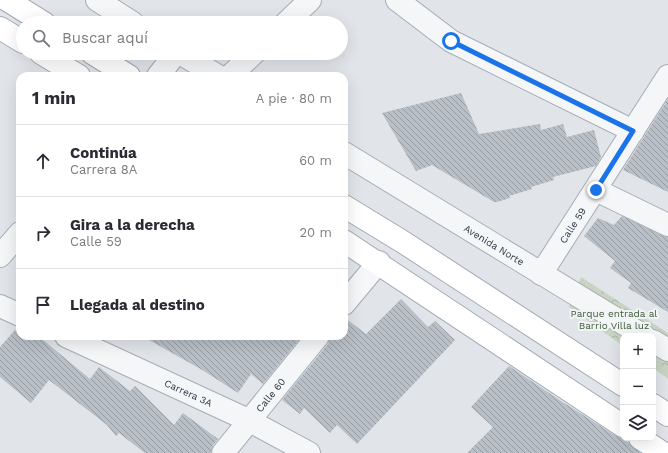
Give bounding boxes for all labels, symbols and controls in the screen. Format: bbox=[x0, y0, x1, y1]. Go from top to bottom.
search box bbox=[16, 16, 348, 60]
icon: search bbox=[30, 27, 52, 49]
text: Buscar aquí bbox=[62, 29, 148, 47]
route start bbox=[442, 32, 460, 50]
text: 1 min bbox=[32, 88, 76, 108]
text: A pie · 80 m bbox=[256, 91, 332, 106]
text: Continúa bbox=[70, 144, 137, 162]
icon: ahead bbox=[32, 150, 54, 172]
text: 60 m bbox=[299, 153, 332, 168]
text: Carrera 8A bbox=[70, 162, 137, 177]
route end bbox=[587, 181, 605, 199]
street label: Calle 59 bbox=[557, 206, 588, 245]
text: Gira a la derecha bbox=[70, 216, 195, 234]
icon: right bbox=[32, 222, 54, 244]
street label: Avenida Norte bbox=[462, 223, 526, 268]
text: 20 m bbox=[300, 225, 332, 240]
text: Calle 59 bbox=[70, 234, 122, 249]
icon: arrive bbox=[32, 294, 54, 316]
text: Llegada al destino bbox=[70, 296, 205, 314]
park label: Parque entrada al Barrio Villa luz bbox=[571, 308, 657, 331]
map controls bbox=[620, 333, 656, 441]
button: + bbox=[620, 333, 656, 369]
button: − bbox=[620, 369, 656, 405]
street label: Calle 60 bbox=[254, 376, 288, 414]
street label: Carrera 3A bbox=[163, 377, 214, 409]
button: layers bbox=[620, 405, 656, 441]

